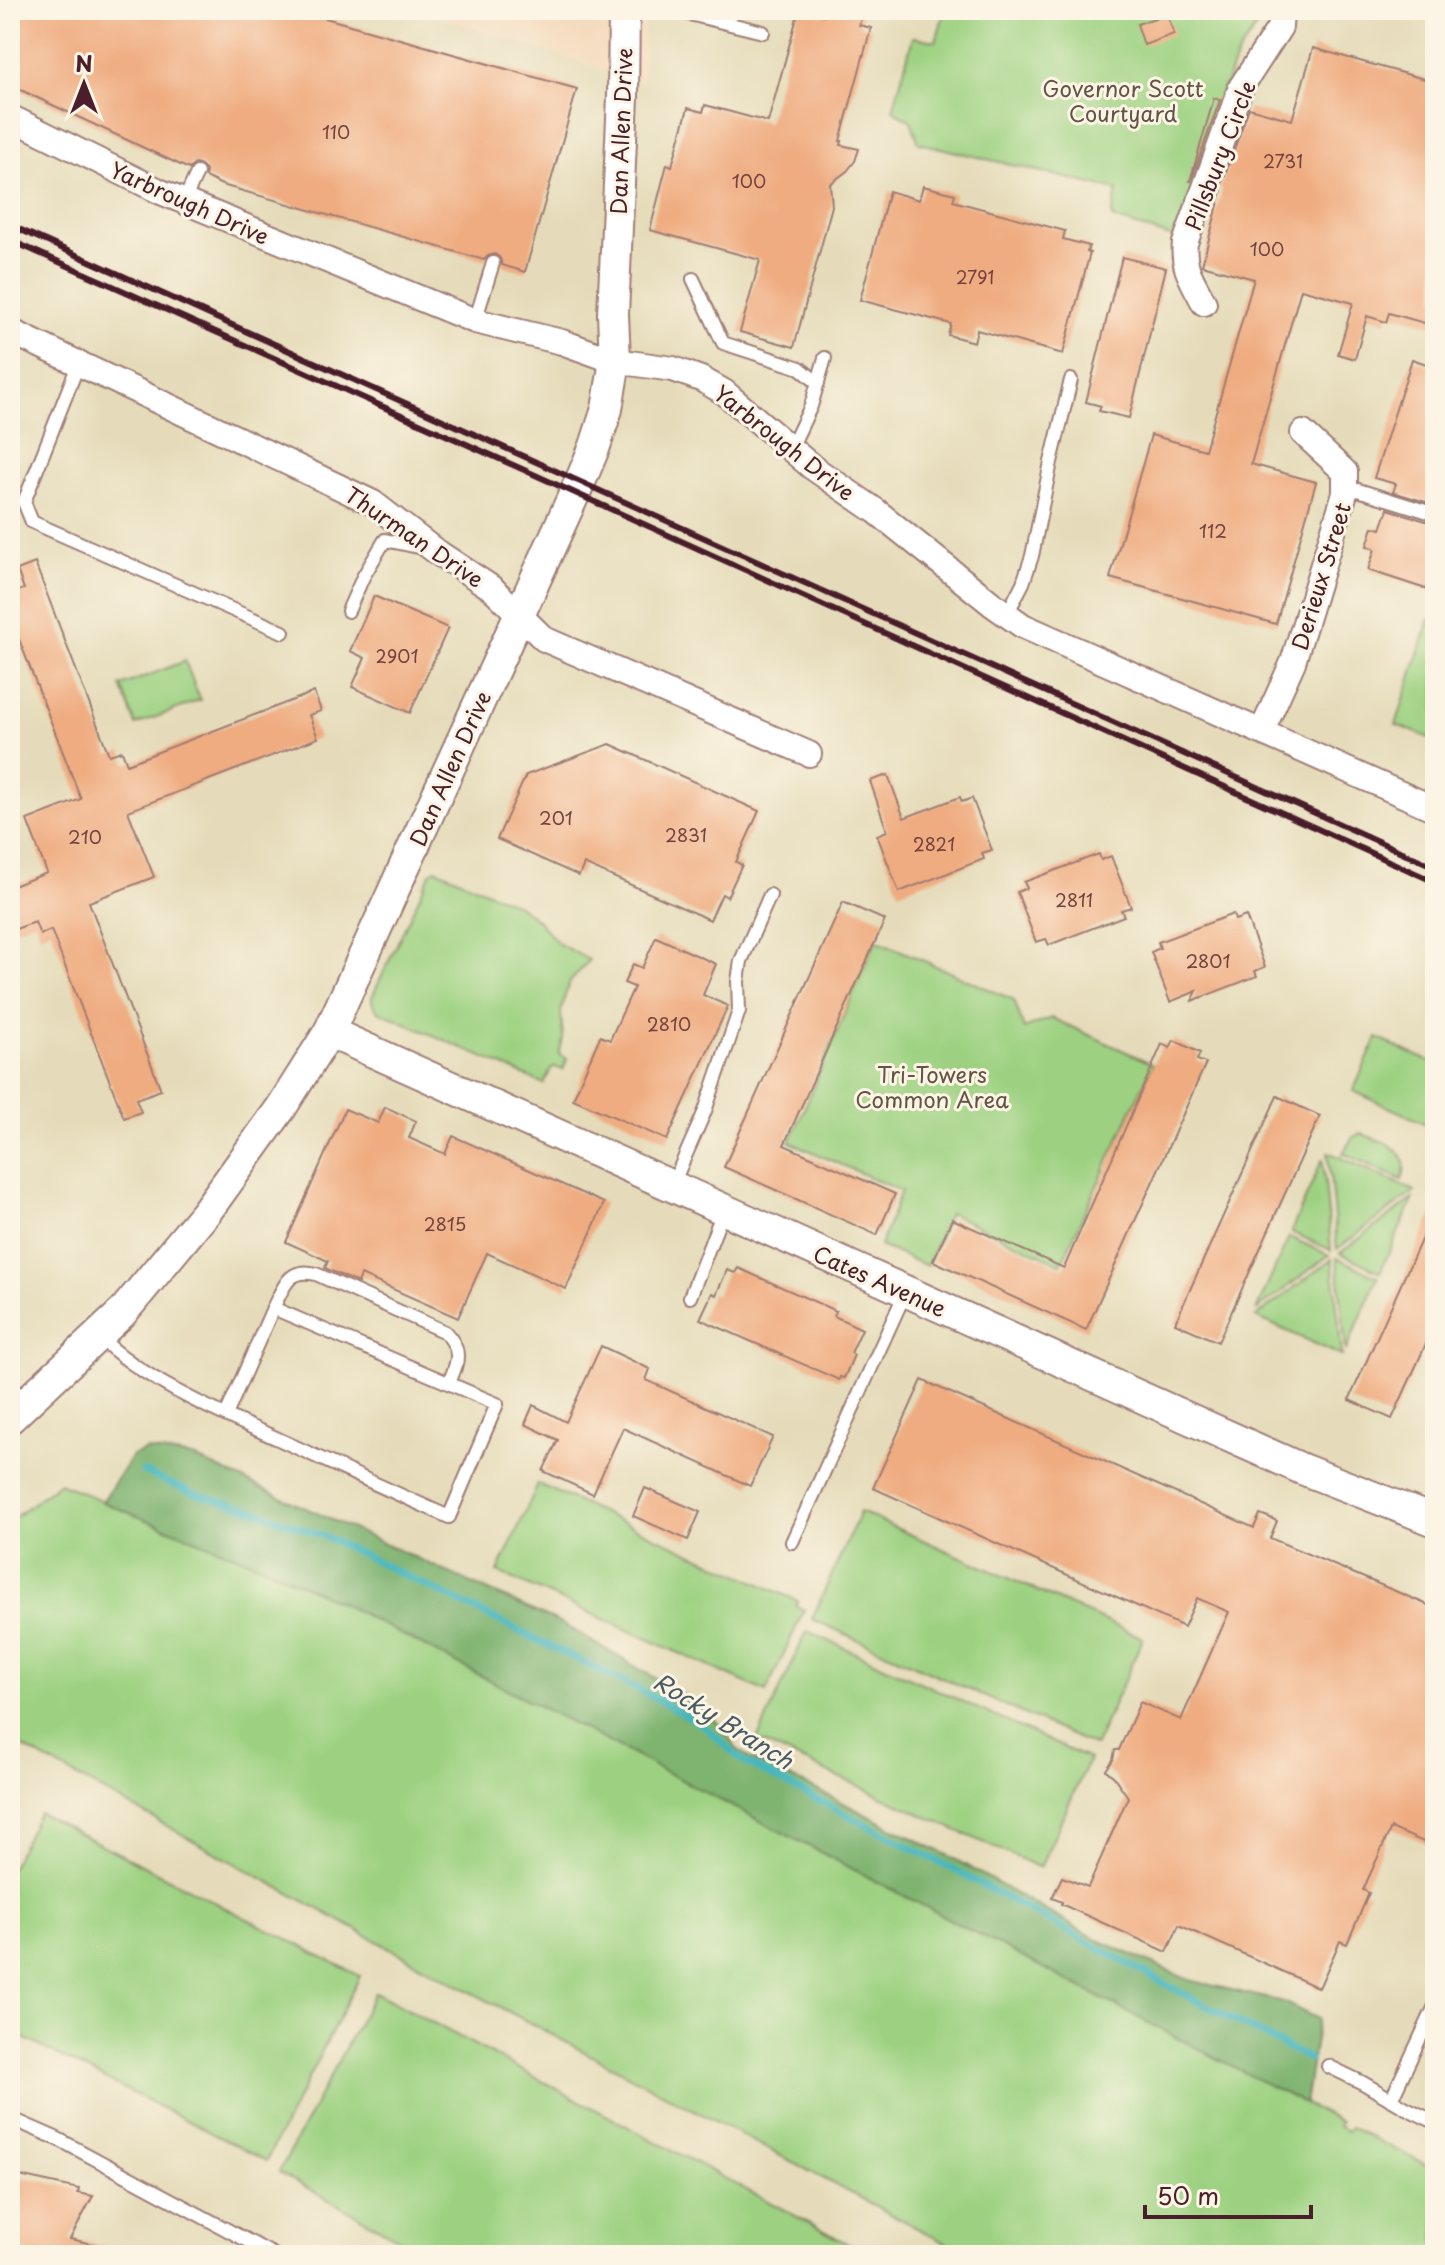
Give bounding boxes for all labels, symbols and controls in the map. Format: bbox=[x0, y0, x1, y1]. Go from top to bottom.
north arrow bbox=[44, 44, 124, 124]
text: N bbox=[75, 46, 93, 79]
street label: Dan Allen Drive bbox=[601, 47, 639, 215]
park label: Governor Scott Courtyard bbox=[1042, 71, 1204, 129]
street label: Pillsbury Circle bbox=[1175, 75, 1263, 235]
house number: 110 bbox=[322, 118, 350, 145]
house number: 2731 bbox=[1263, 147, 1303, 174]
street label: Yarbrough Drive bbox=[105, 152, 275, 252]
house number: 100 bbox=[732, 167, 766, 194]
house number: 100 bbox=[1250, 235, 1284, 262]
house number: 2791 bbox=[956, 263, 994, 290]
street label: Yarbrough Drive bbox=[707, 376, 863, 508]
street label: Thurman Drive bbox=[339, 477, 491, 595]
street label: Derieux Street bbox=[1282, 498, 1358, 654]
house number: 112 bbox=[1199, 517, 1227, 544]
house number: 2901 bbox=[376, 642, 418, 669]
street label: Dan Allen Drive bbox=[400, 685, 498, 851]
house number: 201 bbox=[539, 804, 573, 831]
house number: 2831 bbox=[665, 821, 707, 848]
house number: 210 bbox=[68, 823, 102, 850]
house number: 2821 bbox=[913, 830, 955, 857]
house number: 2811 bbox=[1055, 886, 1093, 913]
house number: 2801 bbox=[1185, 947, 1231, 974]
house number: 2810 bbox=[647, 1010, 691, 1037]
park label: Tri-Towers Common Area bbox=[855, 1057, 1009, 1115]
house number: 2815 bbox=[424, 1210, 466, 1237]
street label: Cates Avenue bbox=[808, 1236, 952, 1324]
water label: Rocky Branch bbox=[647, 1663, 802, 1778]
scale bar bbox=[1145, 2169, 1311, 2219]
text: 50 m bbox=[1157, 2177, 1219, 2213]

